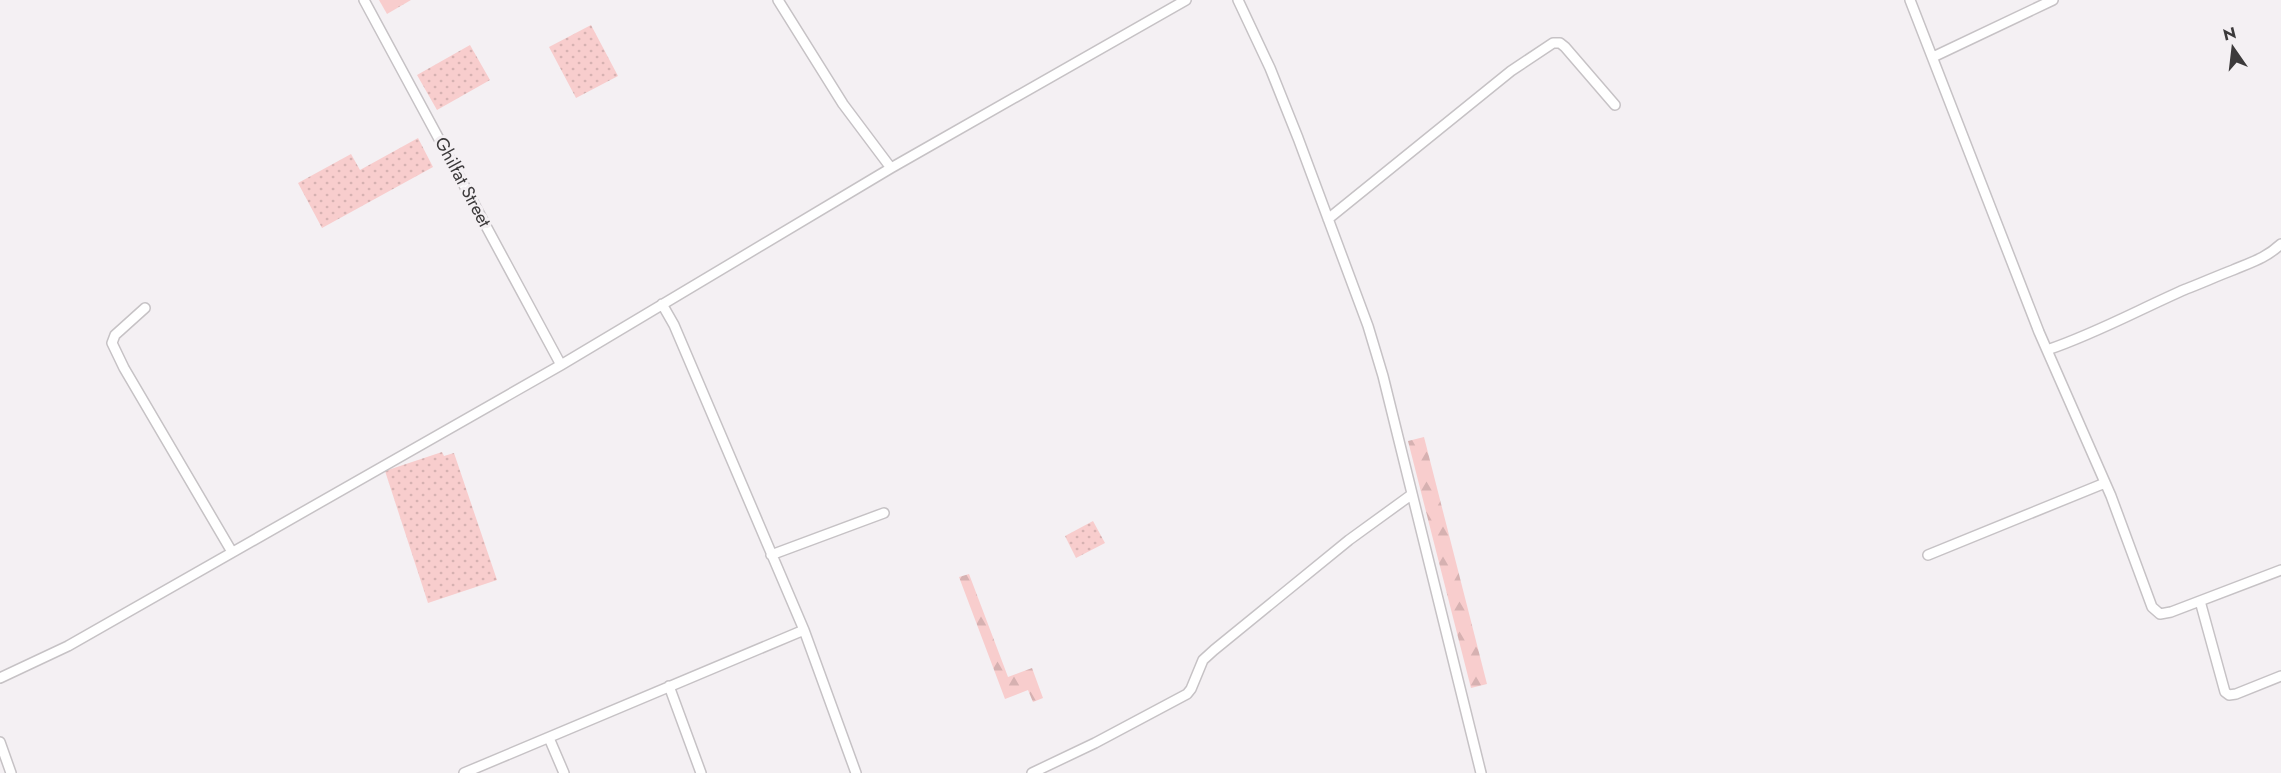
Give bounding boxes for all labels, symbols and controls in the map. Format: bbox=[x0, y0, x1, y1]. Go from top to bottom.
north arrow bbox=[2203, 18, 2263, 78]
text: N bbox=[2221, 21, 2238, 47]
street label: Ghilfat Street bbox=[428, 132, 498, 232]

